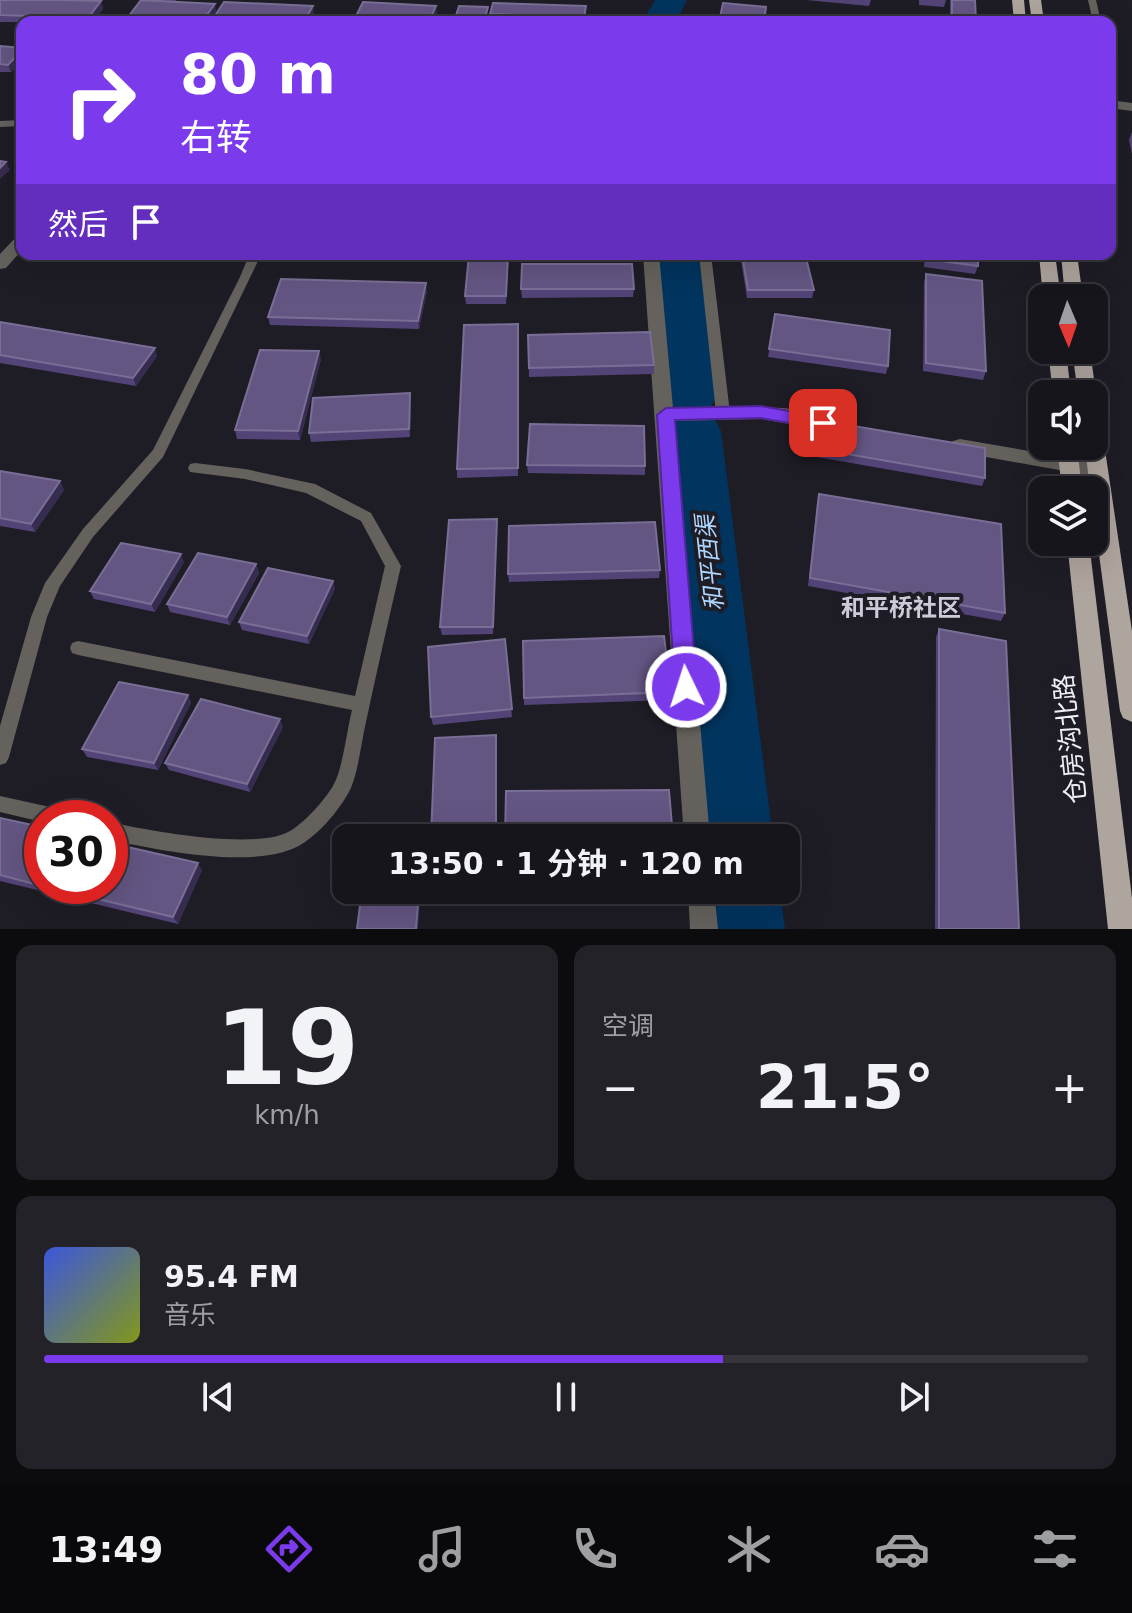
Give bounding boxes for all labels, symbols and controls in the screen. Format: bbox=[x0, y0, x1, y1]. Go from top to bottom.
text: 80 m bbox=[180, 41, 336, 106]
icon: right bbox=[48, 48, 152, 152]
text: 右转 bbox=[180, 117, 252, 158]
icon: arrive bbox=[124, 200, 168, 244]
text: 然后 bbox=[48, 207, 108, 242]
north arrow bbox=[1028, 284, 1108, 364]
map controls bbox=[1028, 284, 1108, 556]
button: sound bbox=[1028, 380, 1108, 460]
pin bbox=[789, 389, 857, 457]
icon: arrive bbox=[801, 401, 845, 445]
button: layers bbox=[1028, 476, 1108, 556]
water label: 和平西渠 bbox=[691, 511, 729, 612]
district label: 和平桥社区 bbox=[841, 594, 961, 622]
position arrow bbox=[644, 645, 728, 729]
street label: 仓房沟北路 bbox=[1048, 673, 1092, 805]
speed limit sign: 30 bbox=[24, 800, 128, 904]
text: 13:50 · 1 分钟 · 120 m bbox=[388, 846, 744, 881]
text: 19 bbox=[215, 987, 359, 1109]
text: 空调 bbox=[602, 1011, 654, 1041]
text: 21.5° bbox=[756, 1052, 934, 1122]
text: − bbox=[602, 1062, 639, 1113]
text: + bbox=[1051, 1062, 1088, 1113]
text: km/h bbox=[254, 1100, 320, 1130]
text: 95.4 FM bbox=[164, 1259, 299, 1294]
text: 音乐 bbox=[164, 1300, 216, 1330]
icon: previous bbox=[196, 1375, 240, 1419]
icon: pause bbox=[544, 1375, 588, 1419]
icon: next bbox=[892, 1375, 936, 1419]
icon: directions bbox=[261, 1521, 317, 1577]
icon: music bbox=[414, 1521, 470, 1577]
icon: phone bbox=[567, 1521, 623, 1577]
icon: climate bbox=[721, 1521, 777, 1577]
icon: car bbox=[874, 1521, 930, 1577]
icon: filters bbox=[1027, 1521, 1083, 1577]
text: 13:49 bbox=[49, 1529, 163, 1570]

